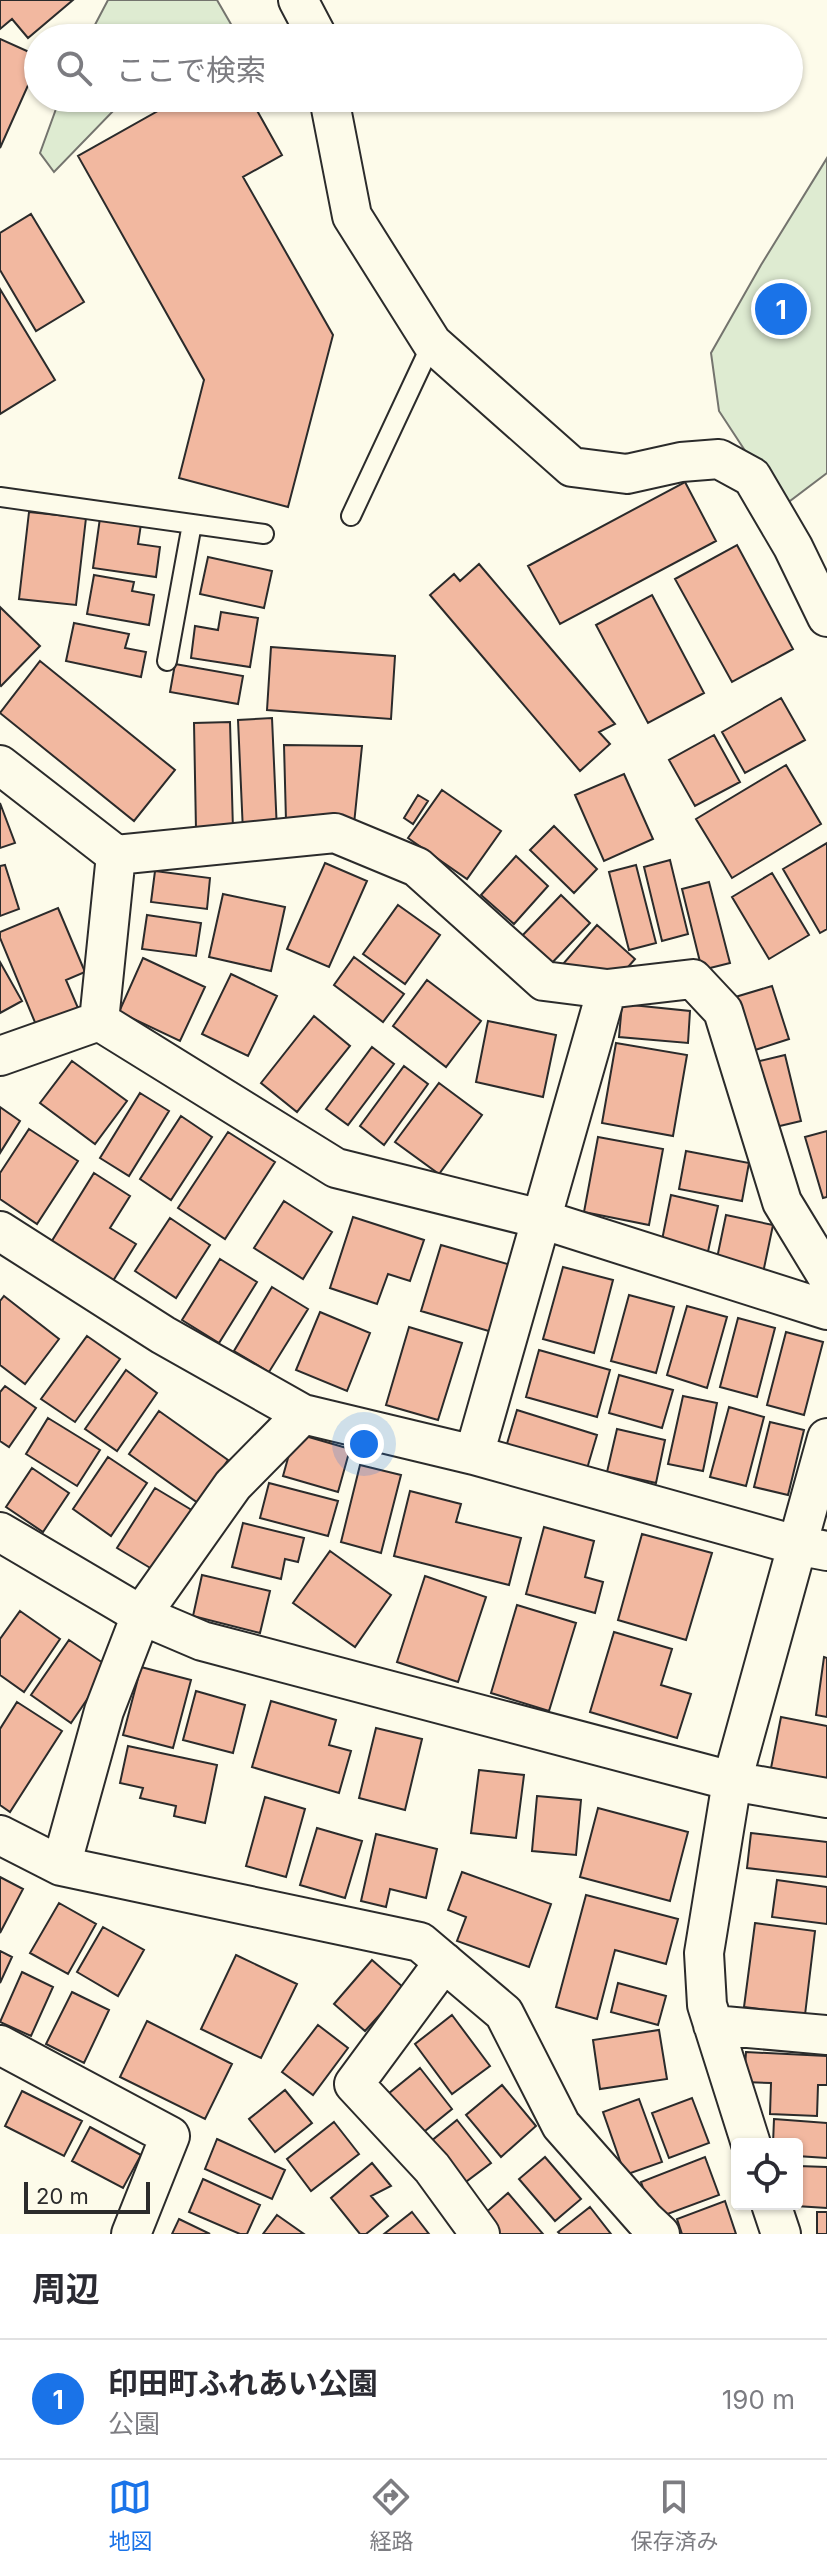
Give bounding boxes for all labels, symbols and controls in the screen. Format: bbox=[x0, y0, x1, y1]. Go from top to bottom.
search box bbox=[24, 24, 803, 112]
icon: search bbox=[52, 46, 96, 90]
text: ここで検索 bbox=[116, 52, 266, 88]
pin: 1 bbox=[755, 279, 807, 339]
your location bbox=[344, 1424, 384, 1464]
map controls bbox=[731, 2138, 803, 2210]
button: locate bbox=[731, 2138, 803, 2210]
scale bar bbox=[24, 2178, 150, 2214]
text: 20 m bbox=[36, 2183, 89, 2209]
text: 周辺 bbox=[32, 2268, 100, 2309]
text: 印田町ふれあい公園 bbox=[108, 2365, 378, 2401]
text: 1 bbox=[52, 2384, 64, 2415]
text: 190 m bbox=[722, 2384, 795, 2415]
text: 公園 bbox=[108, 2408, 160, 2439]
tab: 地図 bbox=[108, 2475, 153, 2555]
tab: 経路 bbox=[369, 2475, 414, 2555]
tab: 保存済み bbox=[630, 2475, 719, 2555]

